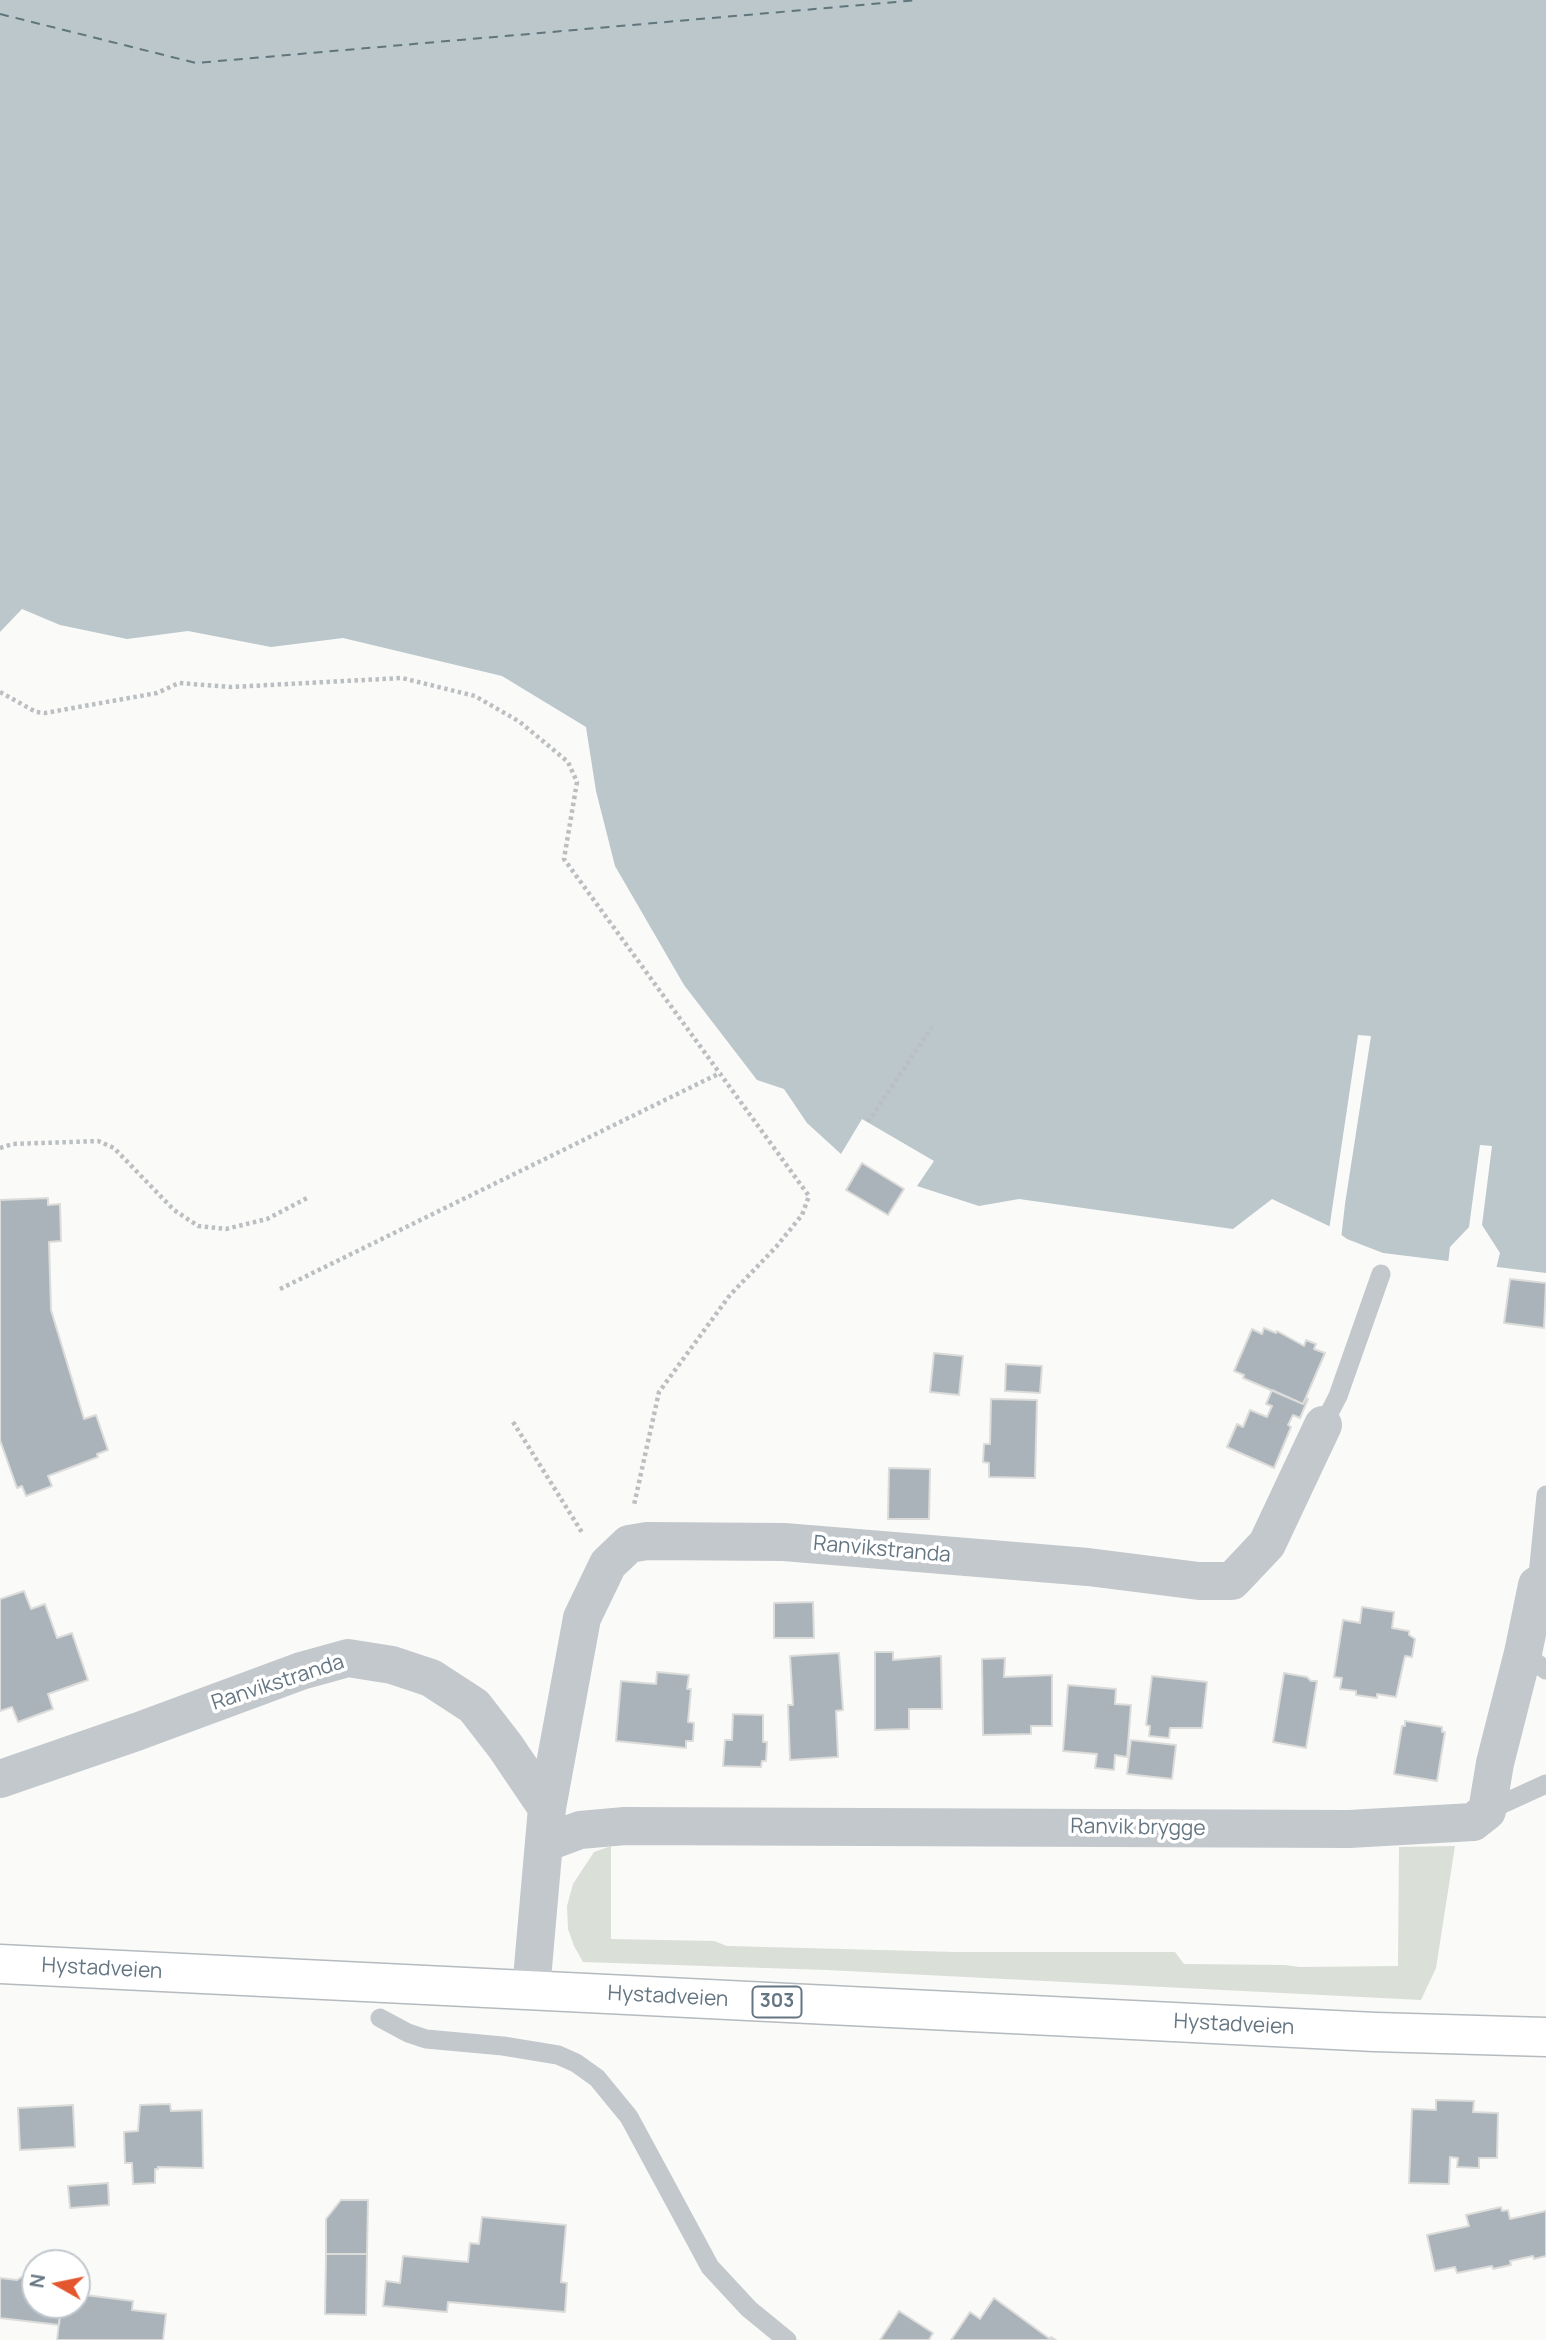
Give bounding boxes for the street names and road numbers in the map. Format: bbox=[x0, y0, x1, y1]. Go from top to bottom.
street label: Ranvikstranda bbox=[812, 1531, 952, 1569]
street label: Ranvikstranda bbox=[209, 1650, 347, 1716]
street label: Ranvik brygge bbox=[1070, 1814, 1206, 1842]
street label: Hystadveien bbox=[41, 1953, 163, 1985]
street label: Hystadveien bbox=[607, 1981, 729, 2013]
road number: 303 bbox=[752, 1986, 802, 2018]
street label: Hystadveien bbox=[1173, 2009, 1295, 2041]

